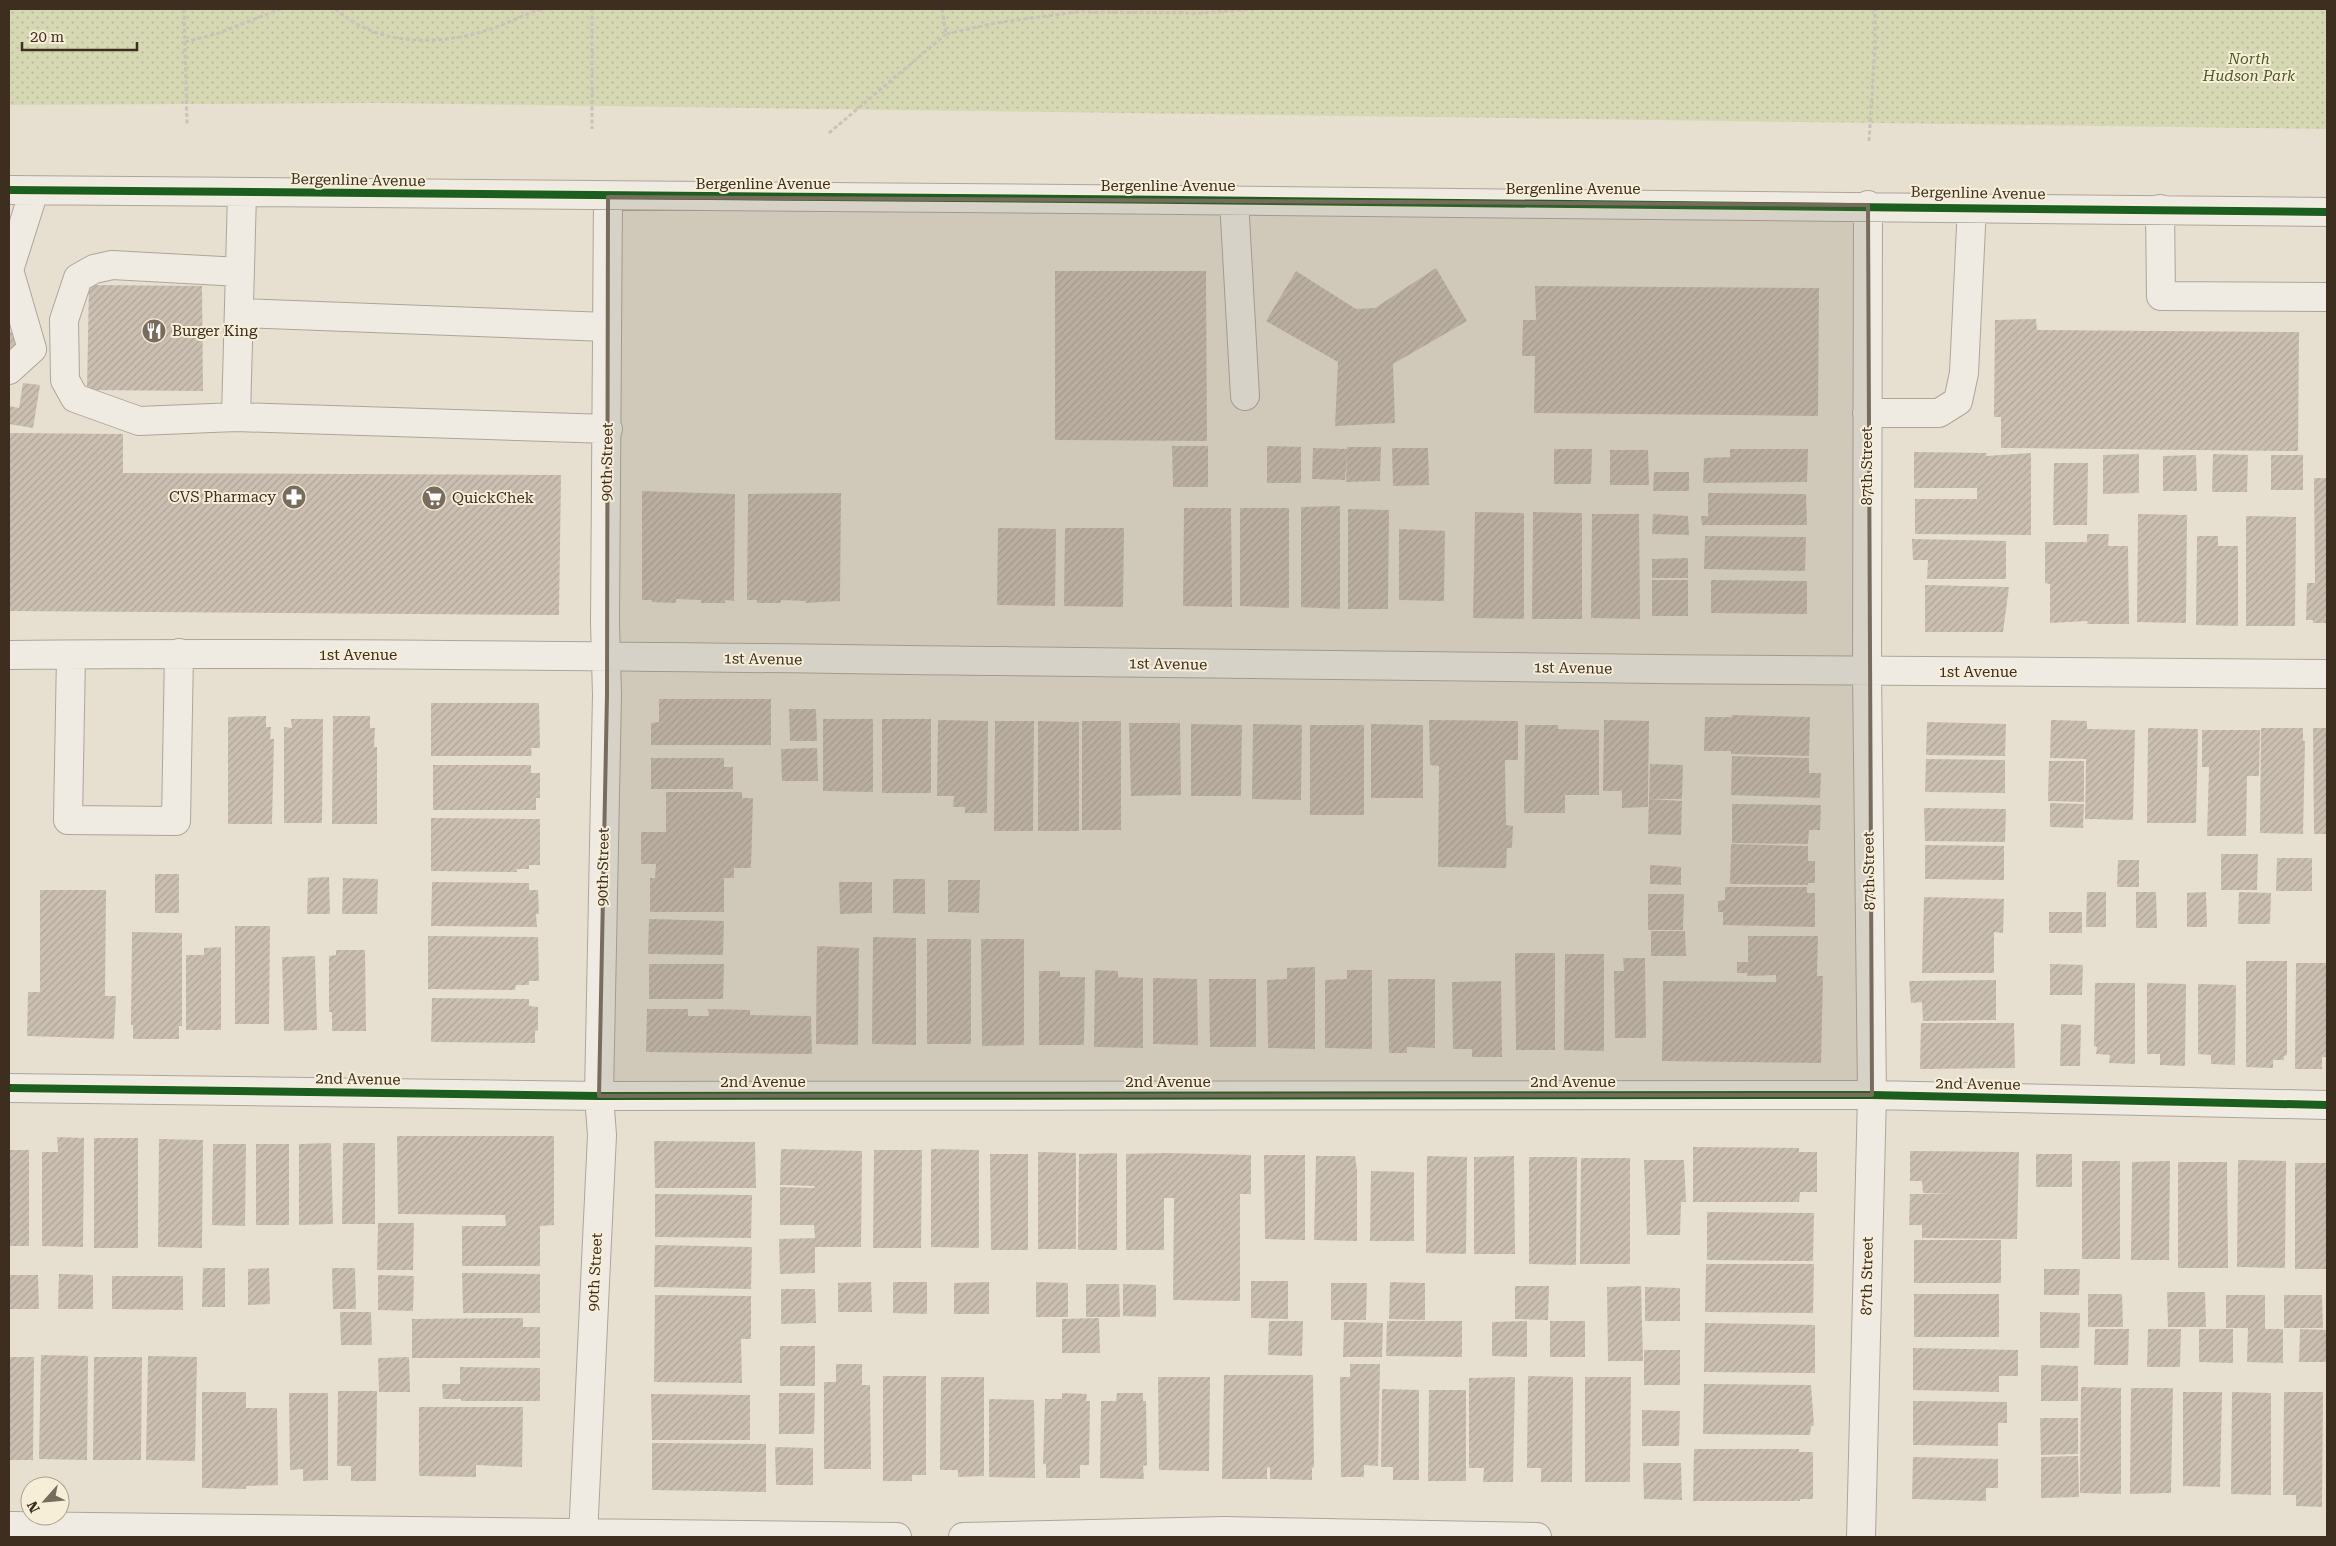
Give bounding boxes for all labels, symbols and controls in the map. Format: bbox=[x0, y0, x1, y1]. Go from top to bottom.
scale bar bbox=[22, 20, 138, 52]
text: 20 m bbox=[30, 28, 65, 46]
park label: North Hudson Park bbox=[2202, 50, 2296, 85]
street label: Bergenline Avenue bbox=[290, 170, 426, 190]
street label: Bergenline Avenue bbox=[695, 175, 831, 193]
street label: Bergenline Avenue bbox=[1100, 177, 1236, 195]
street label: Bergenline Avenue bbox=[1505, 180, 1641, 198]
street label: Bergenline Avenue bbox=[1910, 183, 2046, 203]
restaurant icon: Burger King bbox=[141, 318, 167, 344]
place label: Burger King bbox=[172, 322, 258, 340]
street label: 90th Street bbox=[597, 422, 617, 502]
street label: 87th Street bbox=[1858, 426, 1876, 505]
pharmacy icon: CVS Pharmacy bbox=[281, 484, 307, 510]
supermarket icon: QuickChek bbox=[421, 485, 447, 511]
place label: CVS Pharmacy bbox=[169, 488, 276, 506]
place label: QuickChek bbox=[452, 489, 534, 507]
street label: 1st Avenue bbox=[319, 646, 397, 664]
street label: 1st Avenue bbox=[723, 649, 803, 669]
street label: 1st Avenue bbox=[1128, 654, 1208, 674]
street label: 1st Avenue bbox=[1533, 658, 1613, 678]
street label: 1st Avenue bbox=[1939, 663, 2017, 681]
street label: 90th Street bbox=[593, 827, 613, 907]
street label: 87th Street bbox=[1859, 831, 1879, 911]
street label: 2nd Avenue bbox=[315, 1069, 401, 1089]
street label: 2nd Avenue bbox=[720, 1073, 806, 1091]
street label: 2nd Avenue bbox=[1125, 1073, 1211, 1091]
street label: 2nd Avenue bbox=[1530, 1073, 1616, 1091]
street label: 2nd Avenue bbox=[1935, 1074, 2021, 1094]
street label: 90th Street bbox=[584, 1232, 606, 1312]
street label: 87th Street bbox=[1857, 1236, 1877, 1316]
north arrow bbox=[20, 1476, 70, 1526]
text: N bbox=[24, 1498, 43, 1515]

